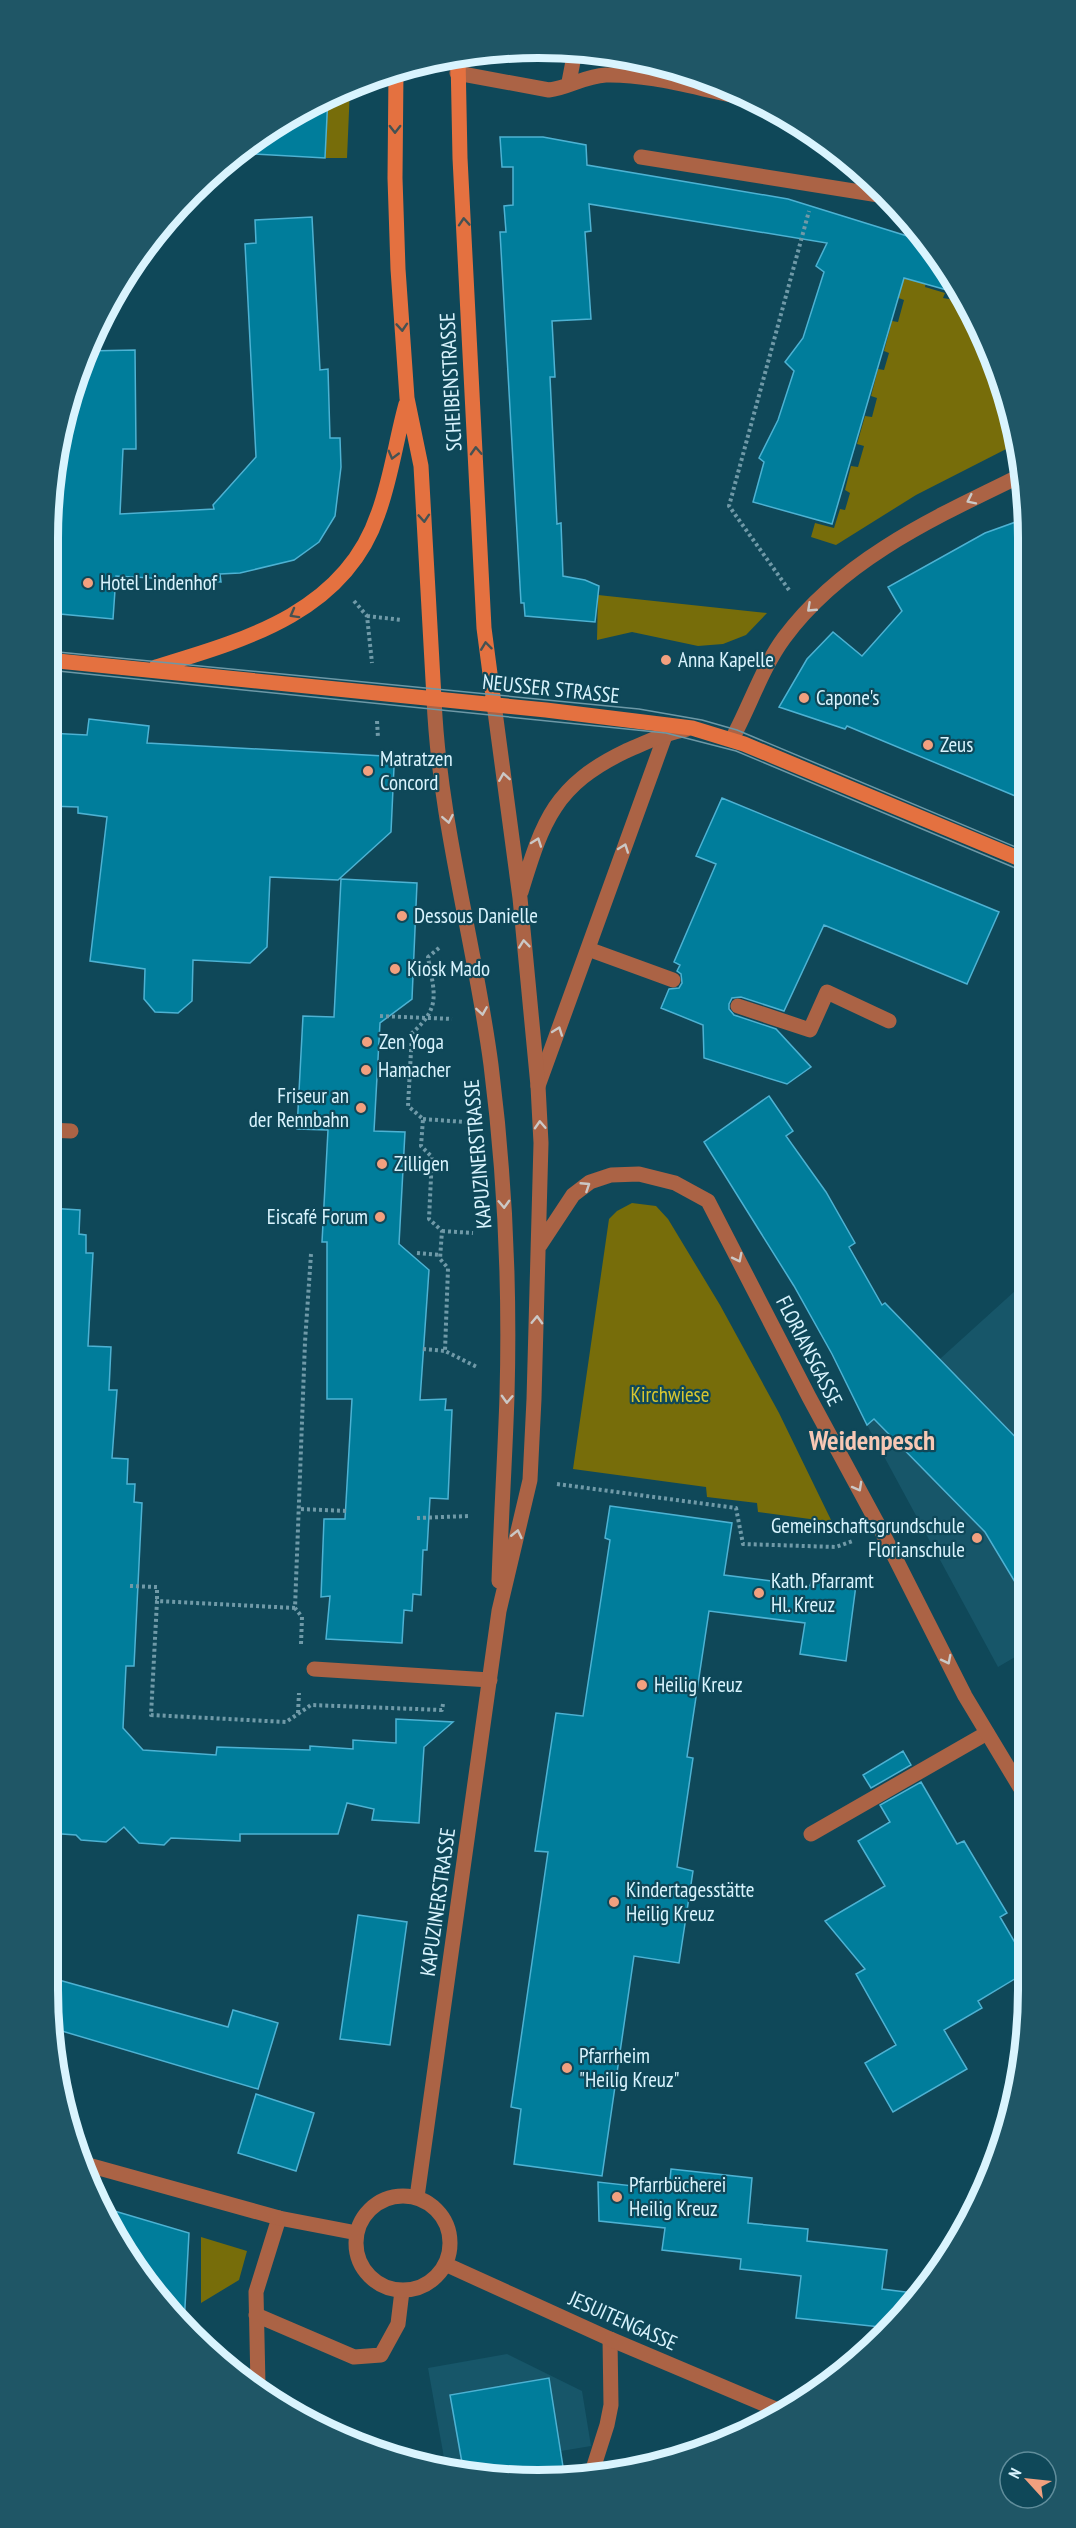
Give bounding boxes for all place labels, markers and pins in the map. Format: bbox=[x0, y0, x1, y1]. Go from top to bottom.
place label: Hotel Lindenhof bbox=[100, 569, 218, 596]
marker: Hotel Lindenhof bbox=[81, 576, 95, 590]
place label: Anna Kapelle bbox=[678, 646, 774, 673]
marker: Anna Kapelle bbox=[659, 653, 673, 667]
place label: Capone's bbox=[816, 684, 879, 711]
marker: Capone's bbox=[797, 691, 811, 705]
place label: Zeus bbox=[940, 731, 973, 758]
marker: Zeus bbox=[921, 738, 935, 752]
place label: Matratzen Concord bbox=[380, 745, 453, 796]
marker: Matratzen Concord bbox=[361, 764, 375, 778]
place label: Dessous Danielle bbox=[414, 902, 538, 929]
marker: Dessous Danielle bbox=[395, 909, 409, 923]
place label: Kiosk Mado bbox=[407, 955, 490, 982]
marker: Kiosk Mado bbox=[388, 962, 402, 976]
place label: Zen Yoga bbox=[379, 1028, 444, 1055]
marker: Zen Yoga bbox=[360, 1035, 374, 1049]
place label: Hamacher bbox=[378, 1056, 451, 1083]
marker: Hamacher bbox=[359, 1063, 373, 1077]
place label: Friseur an der Rennbahn bbox=[249, 1082, 349, 1133]
marker: Friseur an der Rennbahn bbox=[354, 1101, 368, 1115]
place label: Zilligen bbox=[394, 1150, 449, 1177]
marker: Zilligen bbox=[375, 1157, 389, 1171]
place label: Eiscafé Forum bbox=[267, 1203, 368, 1230]
marker: Eiscafé Forum bbox=[373, 1210, 387, 1224]
place label: Gemeinschaftsgrundschule Florianschule bbox=[771, 1512, 965, 1563]
marker: Gemeinschaftsgrundschule Florianschule bbox=[970, 1531, 984, 1545]
place label: Kath. Pfarramt Hl. Kreuz bbox=[771, 1567, 874, 1618]
marker: Kath. Pfarramt Hl. Kreuz bbox=[752, 1586, 766, 1600]
place label: Heilig Kreuz bbox=[654, 1671, 742, 1698]
marker: Heilig Kreuz bbox=[635, 1678, 649, 1692]
place label: Kindertagesstätte Heilig Kreuz bbox=[626, 1876, 755, 1927]
marker: Kindertagesstätte Heilig Kreuz bbox=[607, 1895, 621, 1909]
place label: Pfarrheim "Heilig Kreuz" bbox=[579, 2042, 680, 2093]
marker: Pfarrheim "Heilig Kreuz" bbox=[560, 2061, 574, 2075]
place label: Pfarrbücherei Heilig Kreuz bbox=[629, 2171, 726, 2222]
marker: Pfarrbücherei Heilig Kreuz bbox=[610, 2190, 624, 2204]

